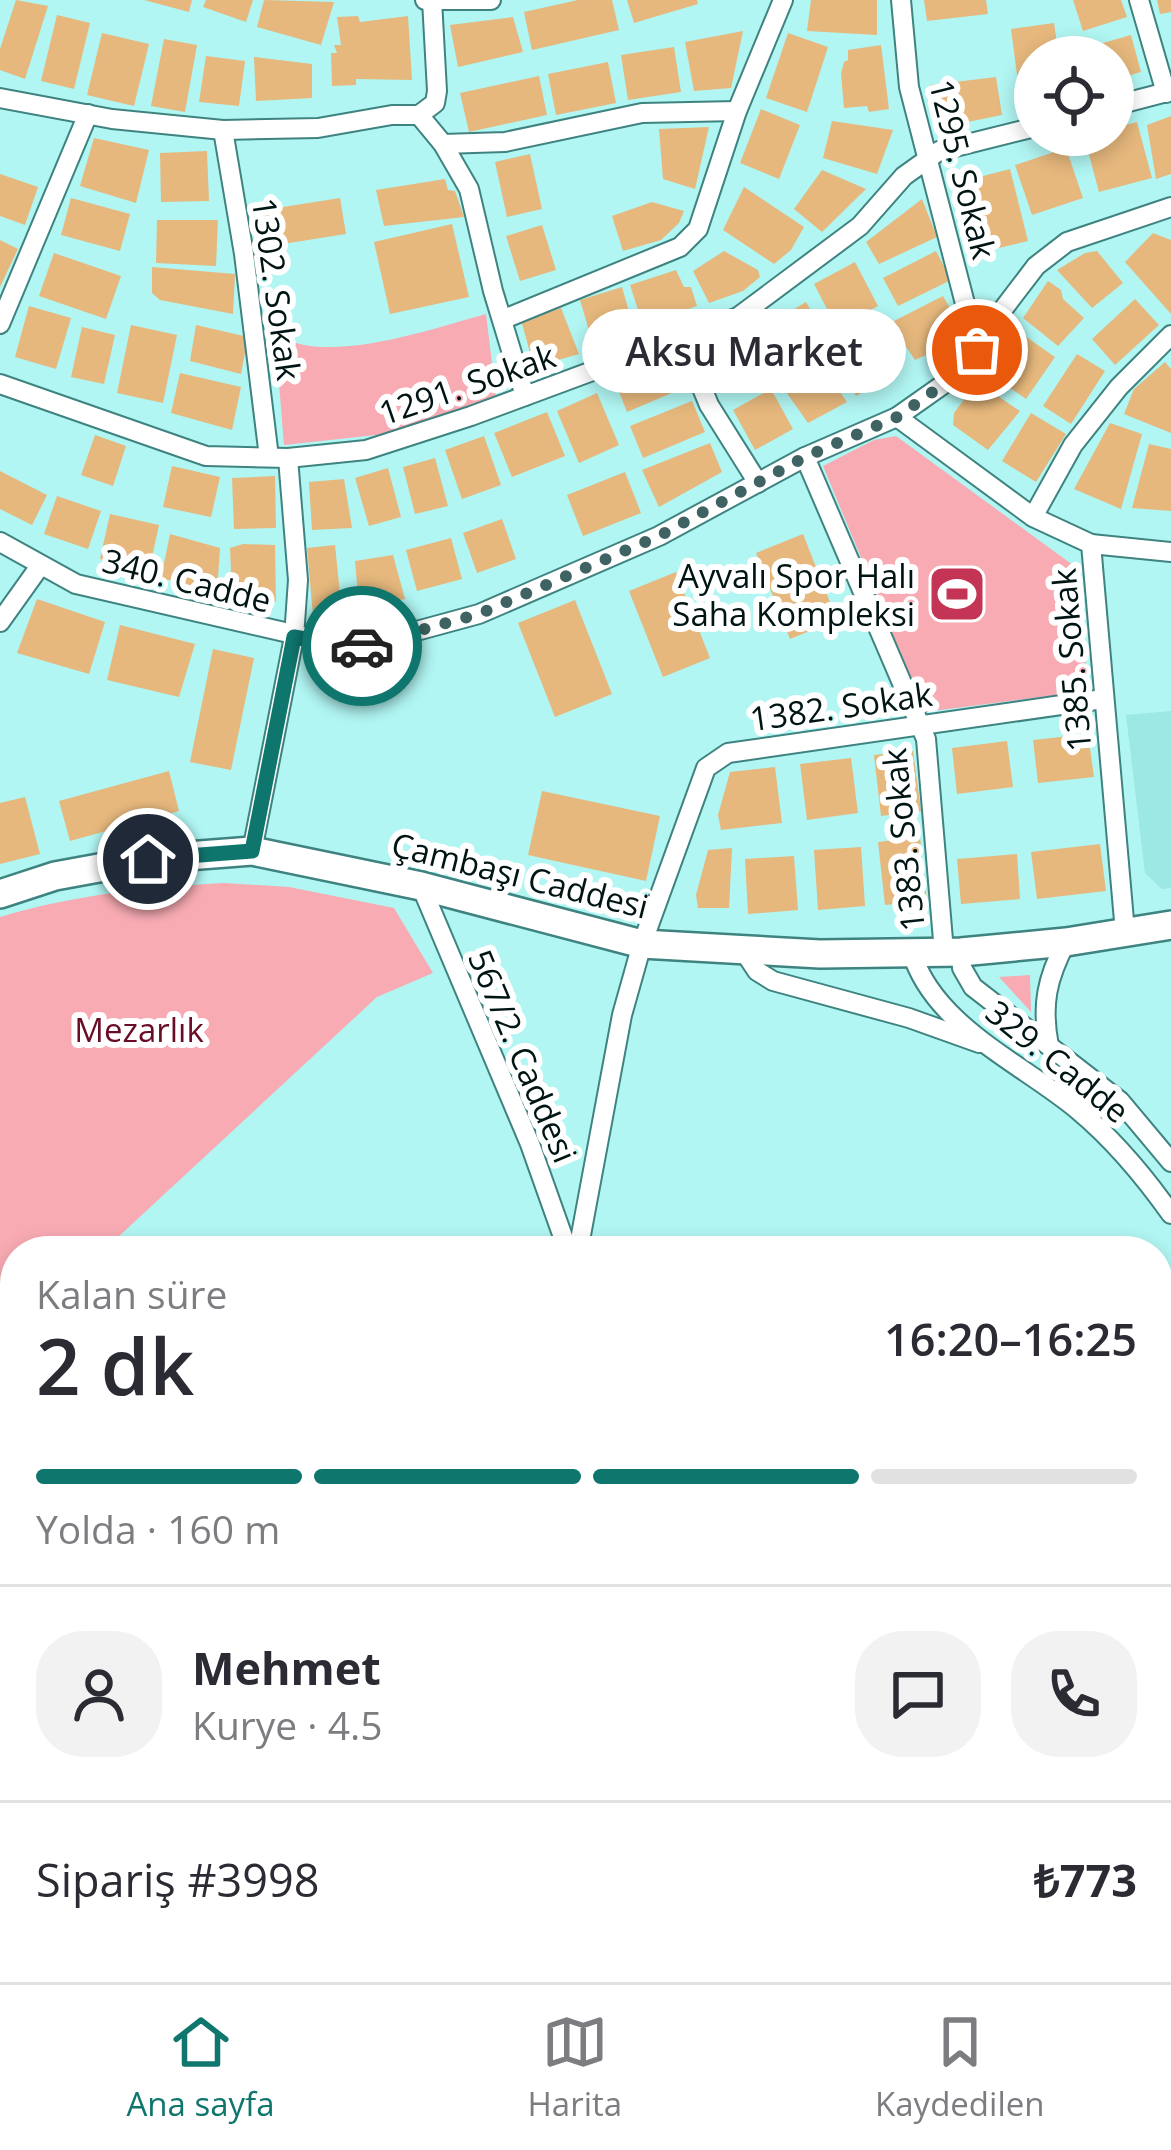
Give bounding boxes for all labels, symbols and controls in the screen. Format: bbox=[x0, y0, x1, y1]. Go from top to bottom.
map controls bbox=[1014, 36, 1134, 156]
button: locate bbox=[1014, 36, 1134, 156]
street label: 1295. Sokak bbox=[919, 74, 1007, 264]
street label: 1302. Sokak bbox=[242, 195, 312, 384]
pin bbox=[926, 299, 1028, 401]
callout: Aksu Market bbox=[581, 308, 905, 392]
icon: bag bbox=[944, 317, 1010, 383]
text: Aksu Market bbox=[625, 324, 863, 377]
street label: 1291. Sokak bbox=[373, 333, 562, 435]
street label: 340. Cadde bbox=[98, 537, 276, 623]
place label: Ayvalı Spor Halı Saha Kompleksi bbox=[672, 553, 915, 636]
sports icon: Ayvalı Spor Halı Saha Kompleksi bbox=[926, 563, 988, 625]
street label: 1385. Sokak bbox=[1041, 566, 1101, 753]
courier bbox=[302, 586, 422, 706]
icon: car bbox=[329, 613, 395, 679]
street label: 1382. Sokak bbox=[747, 671, 936, 741]
street label: 1383. Sokak bbox=[871, 746, 935, 934]
pin bbox=[97, 808, 199, 910]
street label: Çambaşı Caddesi bbox=[387, 821, 653, 929]
icon: home bbox=[115, 826, 181, 892]
street label: 567/2. Caddesi bbox=[458, 943, 588, 1169]
street label: 329. Cadde bbox=[977, 989, 1139, 1133]
park label: Mezarlık bbox=[74, 1007, 204, 1052]
text: Kalan süre bbox=[36, 1267, 227, 1320]
text: 16:20–16:25 bbox=[884, 1308, 1137, 1369]
text: 2 dk bbox=[36, 1312, 194, 1418]
text: Yolda · 160 m bbox=[36, 1502, 280, 1555]
button: person bbox=[36, 1631, 162, 1757]
button: chat bbox=[855, 1631, 981, 1757]
button: phone bbox=[1011, 1631, 1137, 1757]
text: Mehmet bbox=[192, 1637, 381, 1698]
text: Kurye · 4.5 bbox=[192, 1698, 383, 1751]
text: Sipariş #3998 bbox=[36, 1849, 319, 1910]
text: ₺773 bbox=[1034, 1849, 1137, 1910]
tab: Ana sayfa bbox=[126, 2009, 275, 2126]
tab: Harita bbox=[528, 2009, 622, 2126]
tab: Kaydedilen bbox=[875, 2009, 1045, 2126]

